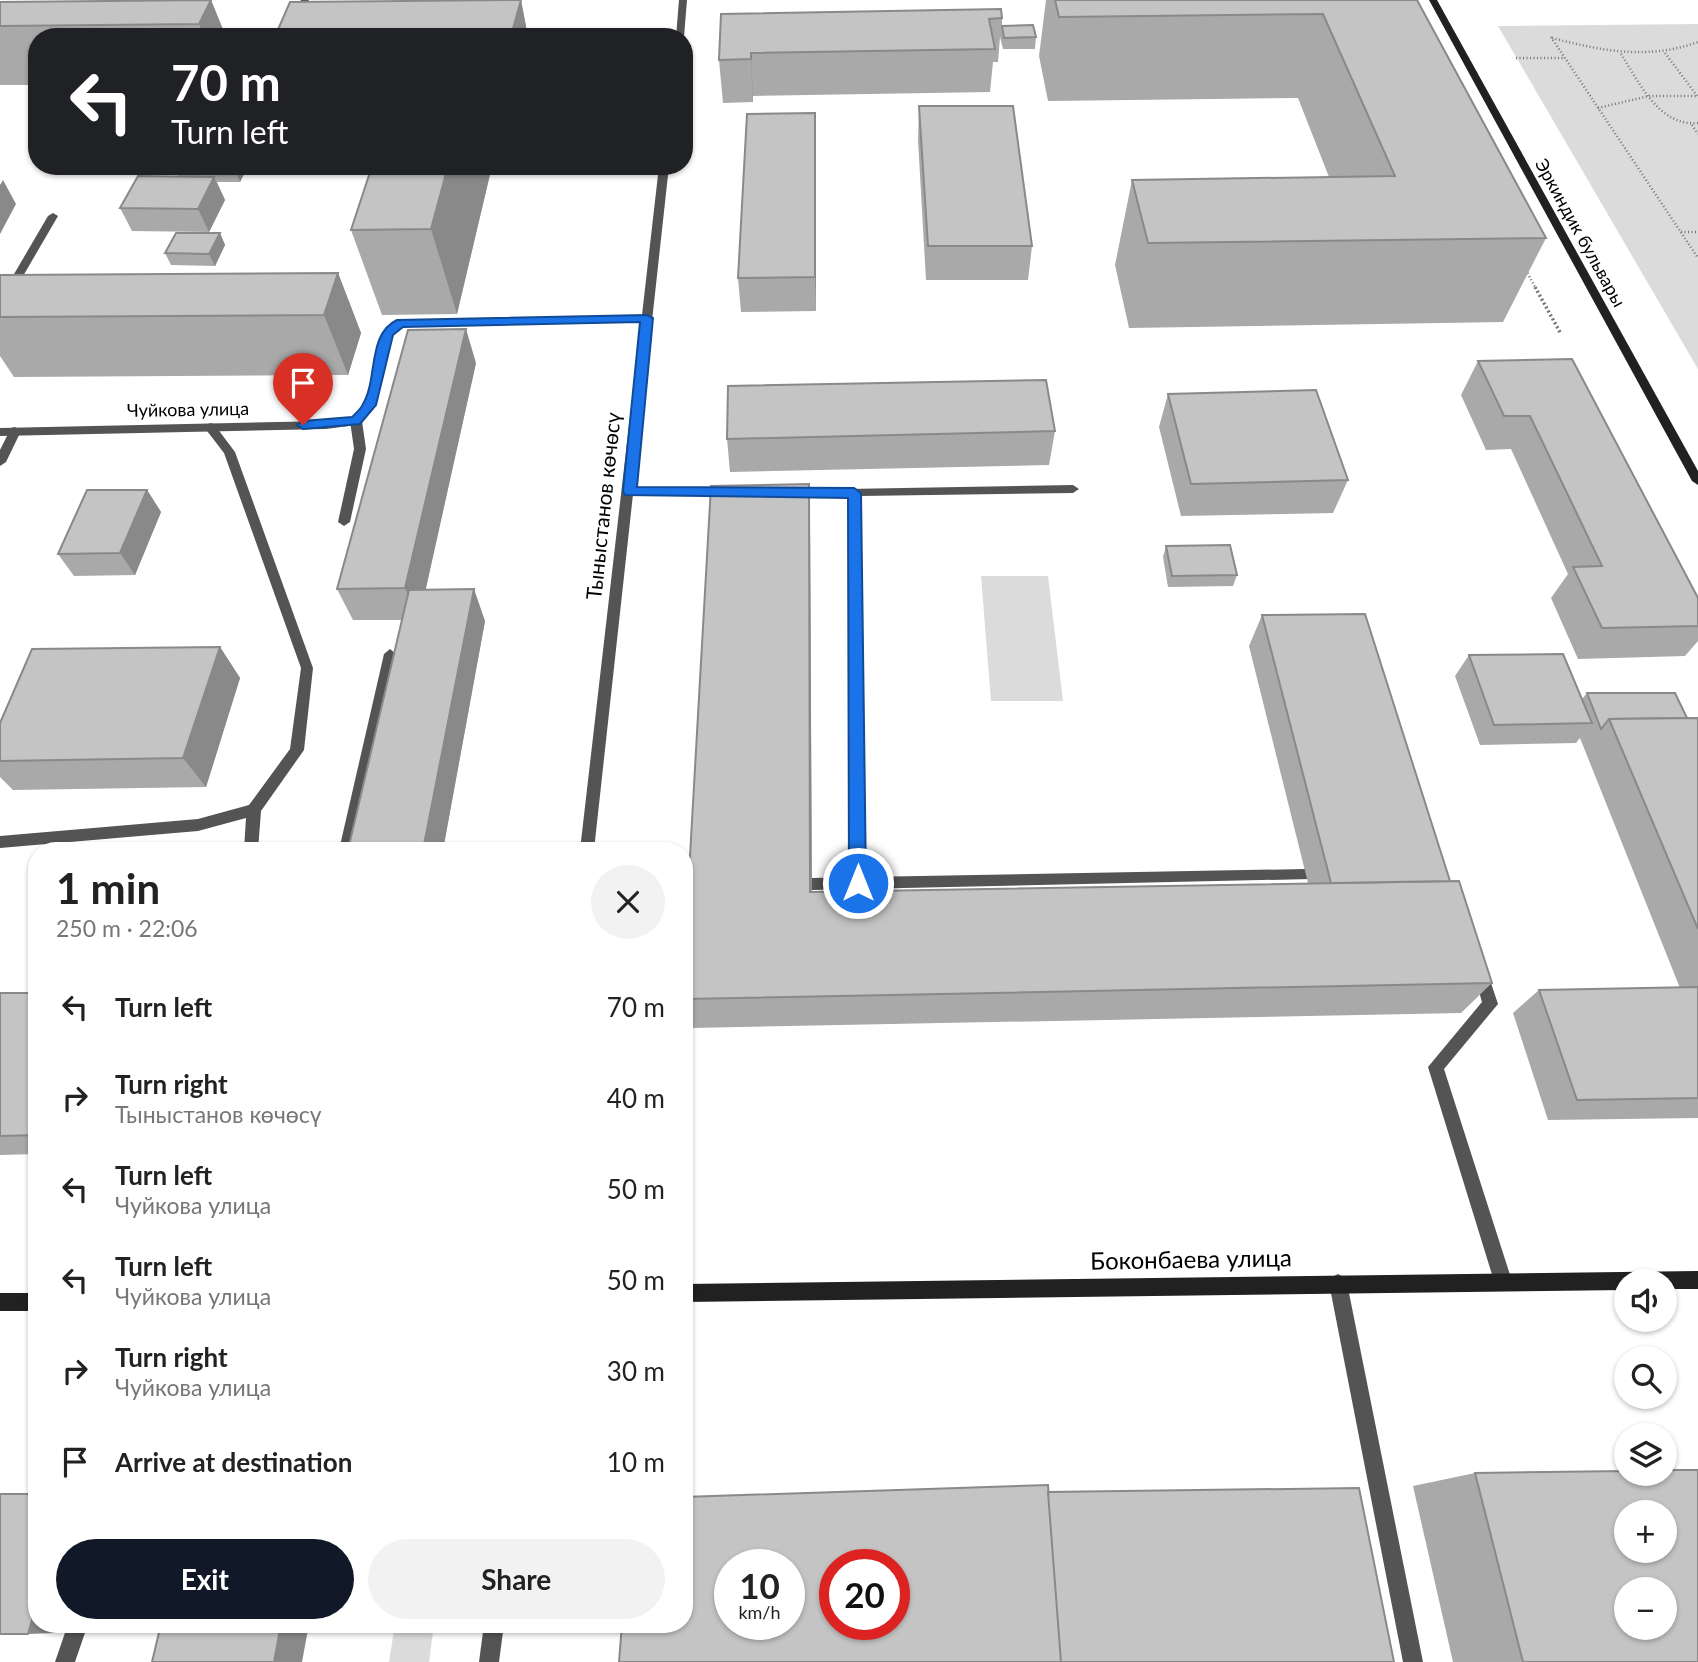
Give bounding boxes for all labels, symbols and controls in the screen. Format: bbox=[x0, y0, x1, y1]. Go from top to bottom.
text: 70 m bbox=[171, 53, 281, 111]
icon: left bbox=[56, 56, 147, 147]
text: Turn left bbox=[171, 112, 288, 151]
street label: Эркиндик бульвары bbox=[1531, 155, 1631, 310]
pin bbox=[273, 353, 333, 425]
icon: arrive bbox=[284, 364, 322, 402]
street label: Чуйкова улица bbox=[127, 397, 249, 421]
street label: Тыныстанов көчөсү bbox=[580, 411, 625, 601]
position arrow bbox=[821, 846, 895, 920]
text: 1 min bbox=[56, 863, 160, 913]
button: close bbox=[591, 865, 665, 939]
text: 250 m · 22:06 bbox=[56, 914, 198, 942]
icon: left bbox=[56, 988, 94, 1026]
text: Turn left bbox=[115, 991, 212, 1023]
text: 70 m bbox=[607, 991, 665, 1023]
text: Turn right bbox=[115, 1068, 228, 1100]
icon: right bbox=[56, 1079, 94, 1117]
text: 40 m bbox=[607, 1082, 665, 1114]
text: Тыныстанов көчөсү bbox=[115, 1100, 322, 1128]
text: Turn left bbox=[115, 1159, 212, 1191]
icon: left bbox=[56, 1170, 94, 1208]
text: 50 m bbox=[607, 1173, 665, 1205]
text: Чуйкова улица bbox=[115, 1191, 271, 1219]
street label: Боконбаева улица bbox=[1090, 1242, 1292, 1275]
text: Turn left bbox=[115, 1250, 212, 1282]
icon: left bbox=[56, 1261, 94, 1299]
text: 50 m bbox=[607, 1264, 665, 1296]
map controls bbox=[1614, 1269, 1677, 1640]
button: sound bbox=[1614, 1269, 1677, 1332]
text: Чуйкова улица bbox=[115, 1282, 271, 1310]
text: Turn right bbox=[115, 1341, 228, 1373]
button: search bbox=[1614, 1346, 1677, 1409]
icon: right bbox=[56, 1352, 94, 1390]
text: 30 m bbox=[607, 1355, 665, 1387]
text: Чуйкова улица bbox=[115, 1373, 271, 1401]
button: layers bbox=[1614, 1423, 1677, 1486]
icon: arrive bbox=[56, 1443, 94, 1481]
text: Arrive at destination bbox=[115, 1446, 352, 1478]
text: 10 m bbox=[607, 1446, 665, 1478]
button: + bbox=[1614, 1500, 1677, 1563]
button: Exit bbox=[56, 1539, 354, 1619]
button: Share bbox=[368, 1539, 665, 1619]
speed limit sign: 20 bbox=[819, 1549, 910, 1640]
text: 10 bbox=[739, 1564, 780, 1606]
button: − bbox=[1614, 1577, 1677, 1640]
text: km/h bbox=[738, 1601, 781, 1623]

